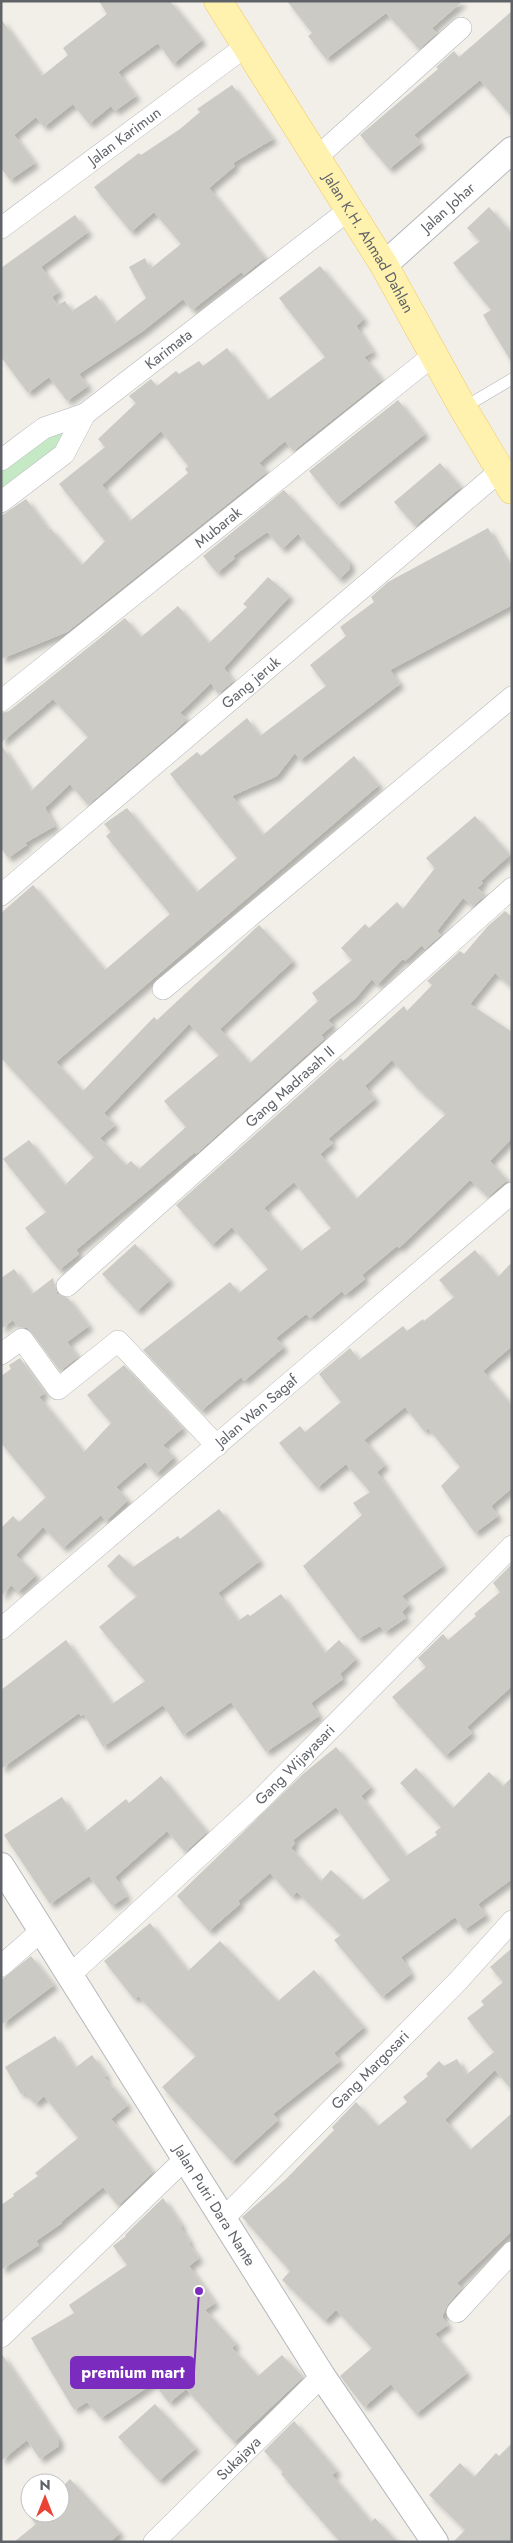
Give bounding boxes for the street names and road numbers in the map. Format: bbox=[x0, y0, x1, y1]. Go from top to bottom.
street label: Jalan Karimun bbox=[82, 102, 166, 172]
street label: Jalan K.H. Ahmad Dahlan bbox=[317, 167, 419, 317]
street label: Jalan Johar bbox=[415, 177, 480, 239]
street label: Karimata bbox=[140, 324, 197, 375]
street label: Mubarak bbox=[190, 501, 247, 553]
street label: Gang jeruk bbox=[217, 651, 285, 714]
street label: Gang Madrasah II bbox=[240, 1041, 339, 1133]
street label: Jalan Wan Sagaf bbox=[209, 1369, 303, 1454]
street label: Gang Wijayasari bbox=[250, 1719, 340, 1810]
street label: Gang Margosari bbox=[326, 2026, 414, 2114]
street label: Jalan Putri Dara Nante bbox=[167, 2139, 261, 2270]
street label: Sukajaya bbox=[211, 2431, 266, 2485]

